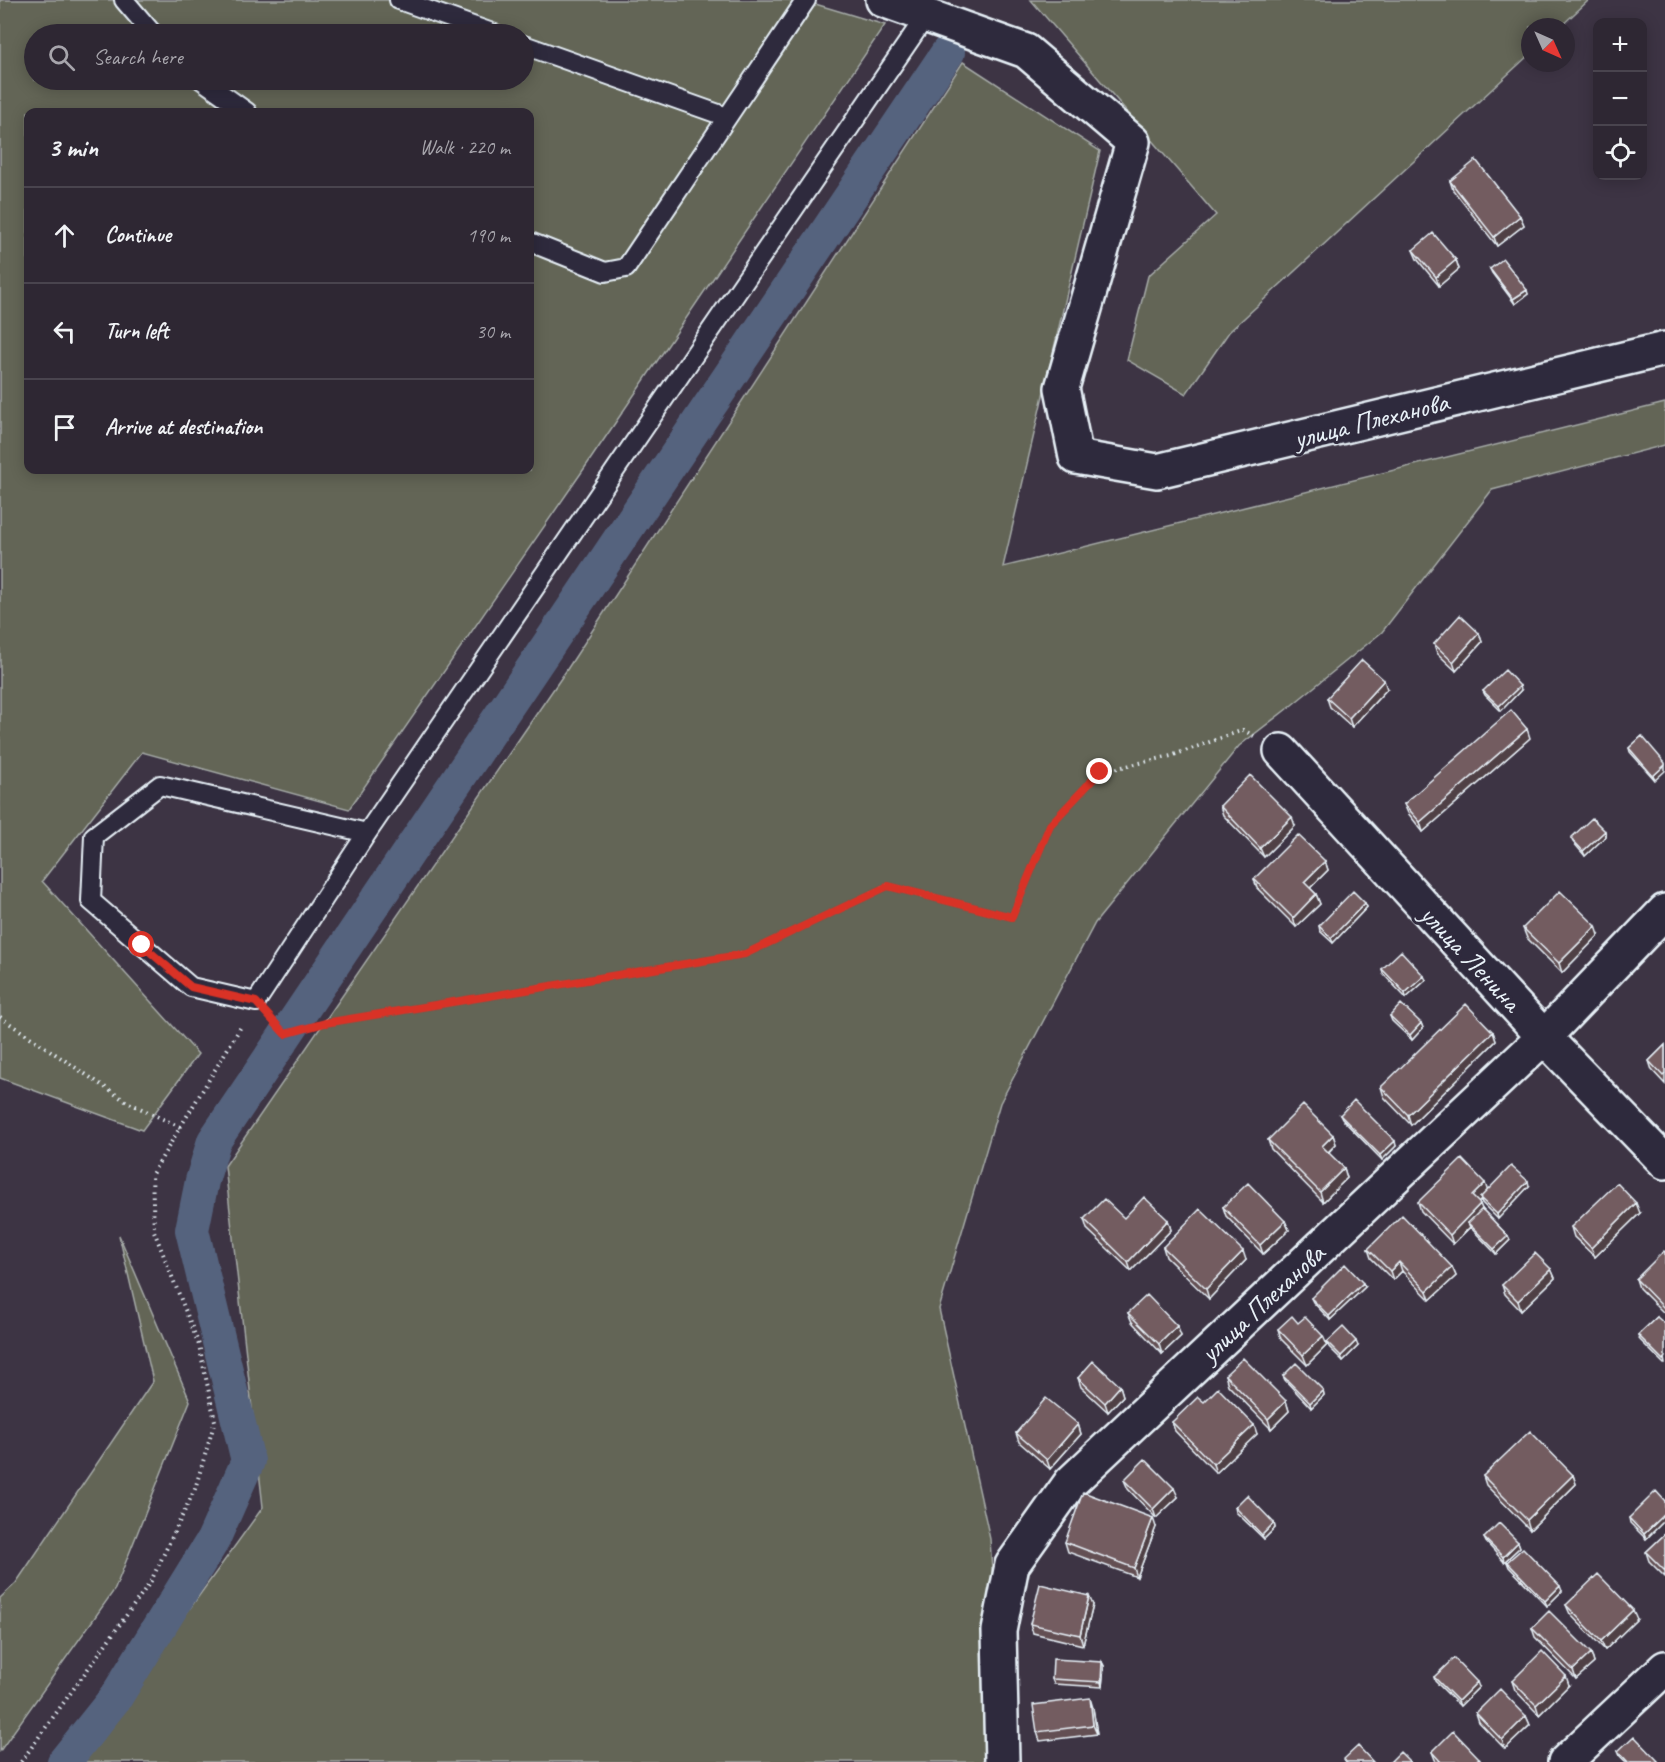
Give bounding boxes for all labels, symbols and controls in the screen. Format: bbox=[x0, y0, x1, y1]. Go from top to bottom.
north arrow bbox=[1521, 18, 1575, 72]
map controls bbox=[1593, 18, 1647, 180]
button: + bbox=[1593, 18, 1647, 72]
search box bbox=[24, 24, 534, 90]
icon: search bbox=[45, 41, 78, 74]
text: Search here bbox=[93, 43, 183, 71]
button: − bbox=[1593, 72, 1647, 126]
button: locate bbox=[1593, 126, 1647, 180]
text: 3 min bbox=[48, 131, 98, 164]
text: Walk · 220 m bbox=[420, 135, 510, 160]
icon: ahead bbox=[48, 219, 81, 252]
text: Continue bbox=[105, 221, 171, 249]
text: 190 m bbox=[467, 223, 510, 248]
icon: left bbox=[48, 315, 81, 348]
text: Turn left bbox=[105, 317, 169, 345]
text: 30 m bbox=[476, 319, 510, 344]
street label: улица Плеханова bbox=[1288, 383, 1454, 457]
icon: arrive bbox=[48, 411, 81, 444]
text: Arrive at destination bbox=[105, 413, 262, 441]
route end bbox=[1086, 758, 1112, 784]
street label: улица Ленина bbox=[1411, 896, 1531, 1020]
route start bbox=[128, 931, 154, 957]
street label: улица Плеханова bbox=[1191, 1235, 1333, 1371]

